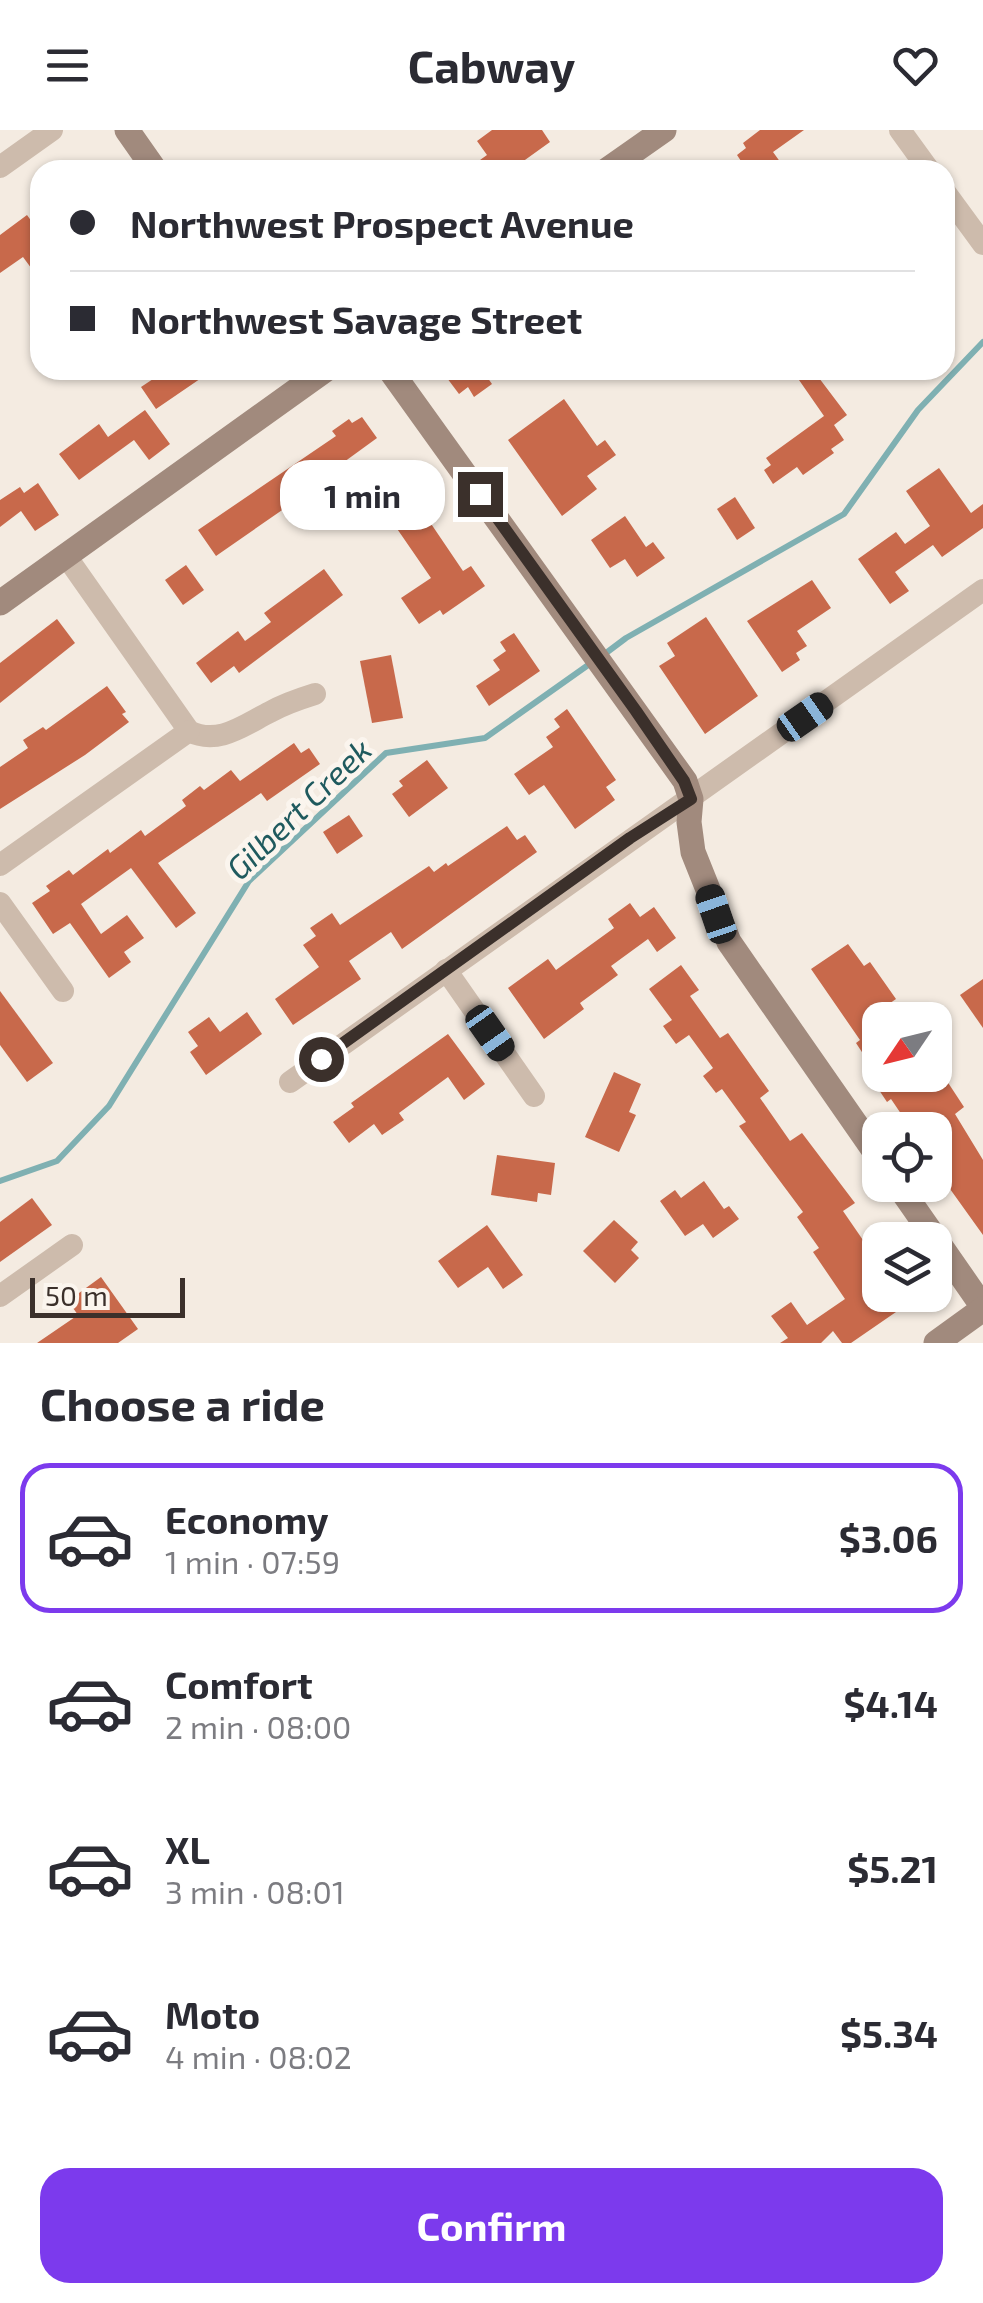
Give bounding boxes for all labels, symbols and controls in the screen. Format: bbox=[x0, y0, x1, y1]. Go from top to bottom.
icon: menu bbox=[40, 38, 95, 93]
text: Cabway bbox=[408, 38, 575, 92]
icon: heart bbox=[888, 38, 943, 93]
text: Northwest Prospect Avenue bbox=[130, 200, 634, 246]
text: Northwest Savage Street bbox=[130, 296, 582, 342]
callout: 1 min bbox=[280, 459, 445, 529]
route end bbox=[458, 472, 503, 517]
text: 1 min bbox=[324, 476, 401, 514]
car bbox=[772, 688, 838, 746]
water label: Gilbert Creek bbox=[218, 730, 378, 886]
car bbox=[692, 881, 740, 947]
car bbox=[461, 1000, 519, 1066]
north arrow bbox=[862, 1002, 952, 1092]
map controls bbox=[862, 1002, 952, 1312]
route start bbox=[299, 1037, 344, 1082]
button: locate bbox=[862, 1112, 952, 1202]
button: layers bbox=[862, 1222, 952, 1312]
scale bar bbox=[30, 1273, 185, 1318]
text: 50 m bbox=[45, 1278, 108, 1312]
text: Choose a ride bbox=[40, 1376, 325, 1430]
icon: car bbox=[45, 1493, 135, 1583]
text: Economy bbox=[165, 1496, 329, 1542]
text: $3.06 bbox=[839, 1515, 938, 1561]
text: 1 min · 07:59 bbox=[165, 1542, 340, 1580]
icon: car bbox=[45, 1658, 135, 1748]
text: Comfort bbox=[165, 1661, 313, 1707]
text: $4.14 bbox=[844, 1680, 938, 1726]
text: 2 min · 08:00 bbox=[165, 1707, 351, 1745]
icon: car bbox=[45, 1823, 135, 1913]
text: XL bbox=[165, 1826, 210, 1872]
text: $5.21 bbox=[847, 1845, 938, 1891]
text: 3 min · 08:01 bbox=[165, 1872, 345, 1910]
icon: car bbox=[45, 1988, 135, 2078]
text: Moto bbox=[165, 1991, 260, 2037]
text: $5.34 bbox=[840, 2010, 938, 2056]
text: 4 min · 08:02 bbox=[165, 2037, 352, 2075]
button: Confirm bbox=[40, 2168, 943, 2283]

